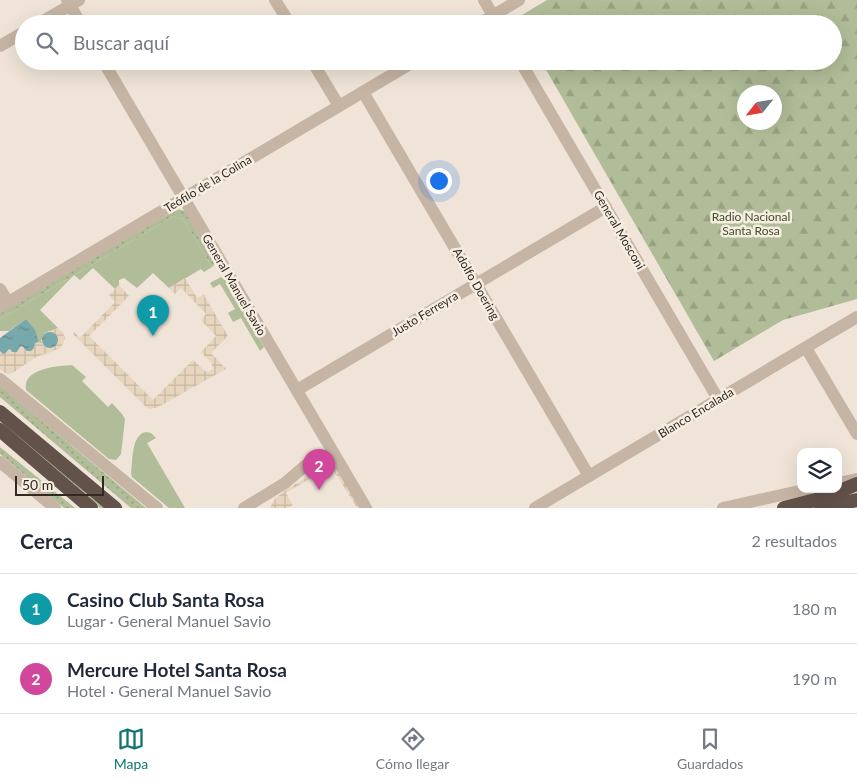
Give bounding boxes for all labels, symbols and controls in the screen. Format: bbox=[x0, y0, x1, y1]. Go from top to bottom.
search box bbox=[15, 15, 842, 70]
icon: search bbox=[33, 29, 61, 57]
text: Buscar aquí bbox=[73, 31, 169, 54]
north arrow bbox=[737, 85, 782, 130]
street label: Teófilo de la Colina bbox=[161, 152, 254, 216]
your location bbox=[426, 168, 452, 194]
street label: General Mosconi bbox=[591, 187, 648, 272]
park label: Radio Nacional Santa Rosa bbox=[712, 209, 790, 238]
street label: General Manuel Savio bbox=[199, 231, 270, 338]
street label: Adolfo Doering bbox=[450, 245, 503, 322]
street label: Justo Ferreyra bbox=[389, 288, 461, 339]
pin: 1 bbox=[137, 295, 169, 336]
street label: Blanco Encalada bbox=[655, 384, 736, 441]
map controls bbox=[797, 448, 842, 493]
button: layers bbox=[797, 448, 842, 493]
pin: 2 bbox=[303, 449, 335, 490]
scale bar bbox=[15, 473, 104, 496]
text: 50 m bbox=[22, 476, 53, 493]
text: Cerca bbox=[20, 528, 73, 553]
text: 2 resultados bbox=[751, 531, 837, 550]
text: Casino Club Santa Rosa bbox=[67, 588, 264, 611]
text: 1 bbox=[31, 599, 41, 618]
text: 180 m bbox=[792, 599, 837, 618]
text: Lugar · General Manuel Savio bbox=[67, 611, 271, 630]
text: Mercure Hotel Santa Rosa bbox=[67, 658, 287, 681]
text: 2 bbox=[31, 669, 41, 688]
text: 190 m bbox=[792, 669, 837, 688]
text: Hotel · General Manuel Savio bbox=[67, 681, 271, 700]
tab: Mapa bbox=[114, 725, 148, 772]
tab: Cómo llegar bbox=[376, 725, 449, 772]
tab: Guardados bbox=[677, 725, 743, 772]

